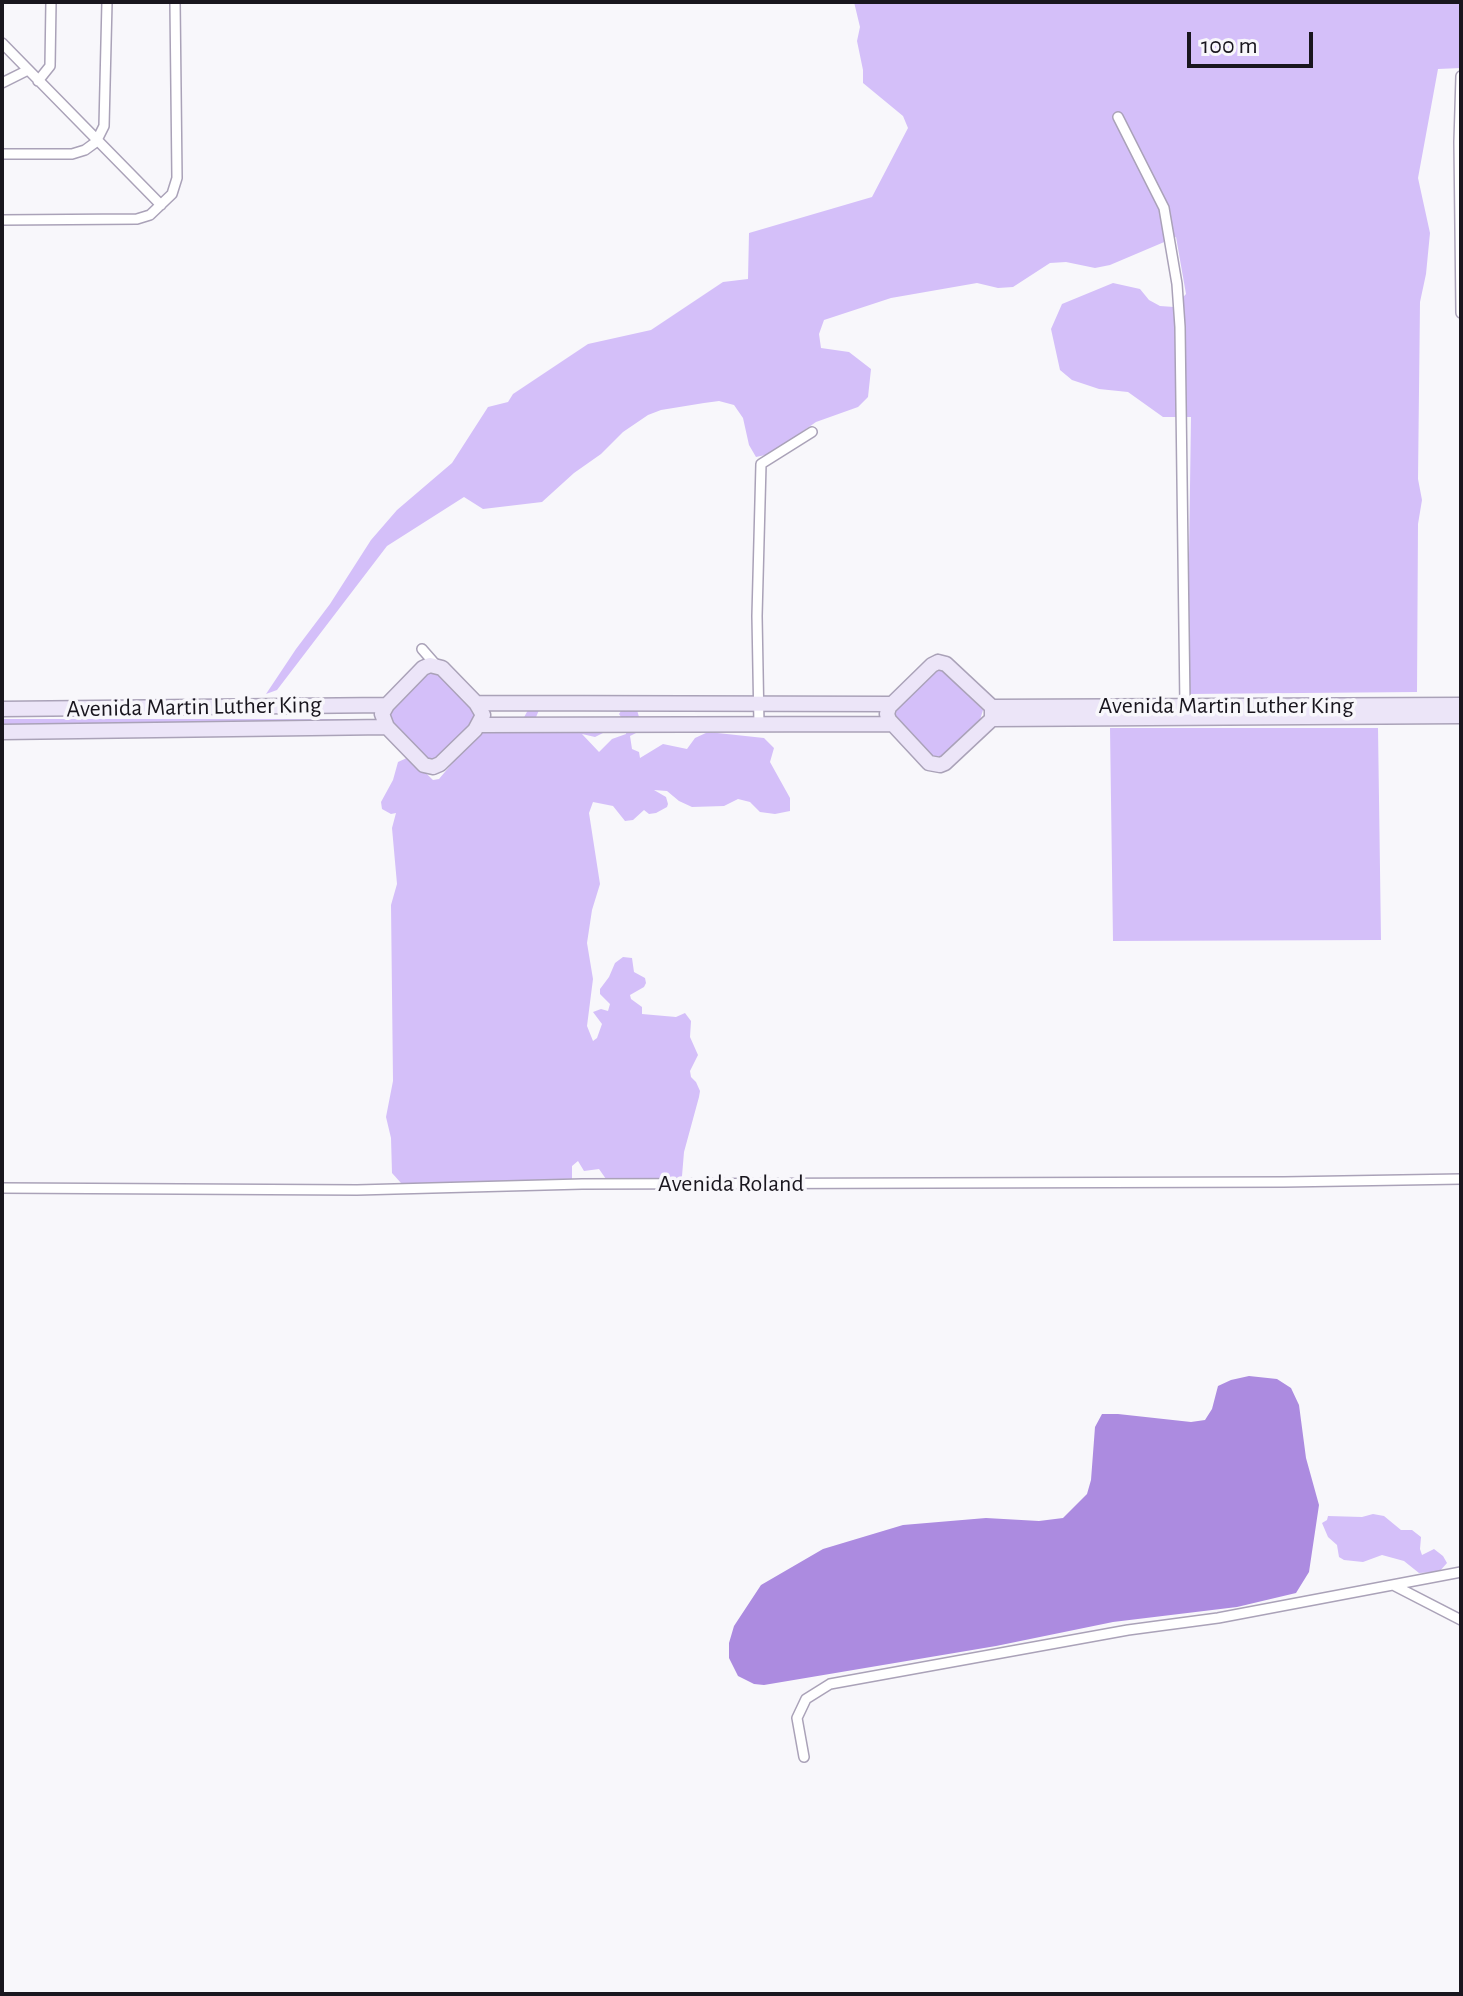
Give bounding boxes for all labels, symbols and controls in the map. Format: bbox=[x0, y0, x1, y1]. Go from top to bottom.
scale bar bbox=[1191, 16, 1317, 66]
text: 100 m bbox=[1201, 34, 1258, 58]
street label: Avenida Martin Luther King bbox=[66, 690, 322, 724]
street label: Avenida Martin Luther King bbox=[1098, 692, 1354, 720]
street label: Avenida Roland bbox=[658, 1170, 804, 1198]

